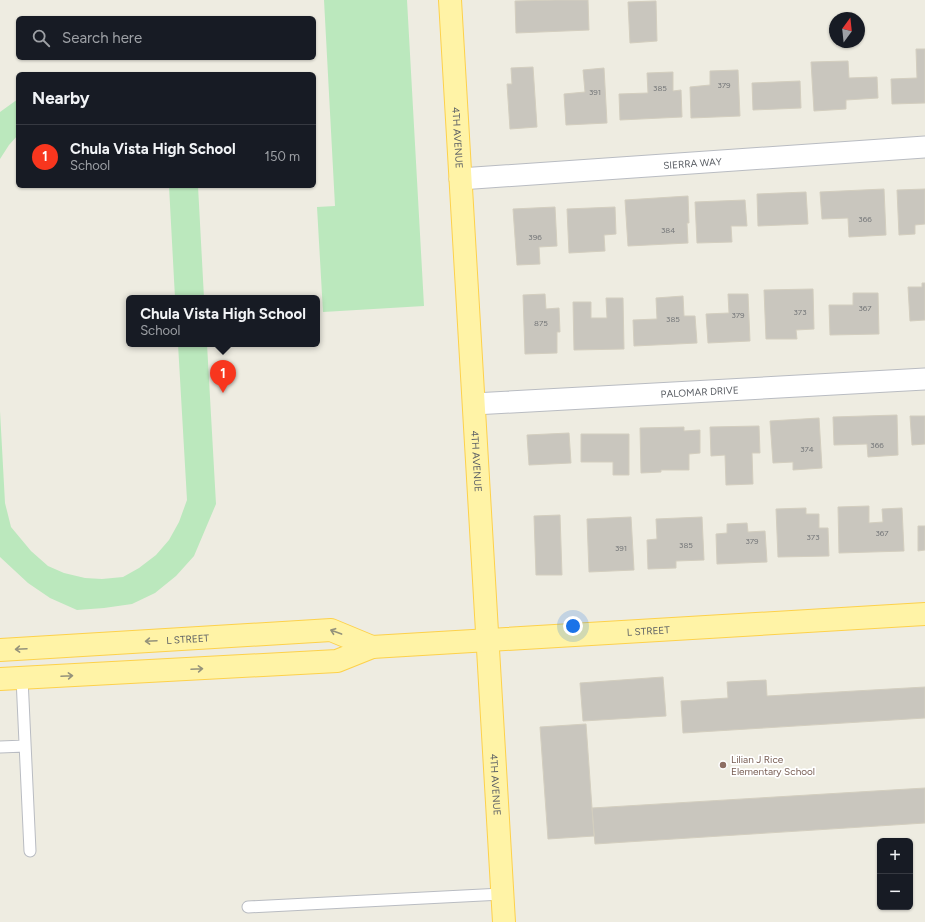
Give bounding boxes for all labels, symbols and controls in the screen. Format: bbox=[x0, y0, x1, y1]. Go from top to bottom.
north arrow bbox=[829, 12, 865, 48]
search box bbox=[16, 16, 316, 60]
icon: search bbox=[30, 27, 52, 49]
text: Search here bbox=[62, 29, 142, 47]
house number: 379 bbox=[717, 80, 731, 90]
house number: 385 bbox=[653, 83, 667, 93]
house number: 391 bbox=[589, 87, 601, 97]
text: Nearby bbox=[32, 88, 90, 108]
street label: 4TH AVENUE bbox=[450, 107, 466, 169]
text: Chula Vista High School bbox=[70, 140, 236, 158]
text: 1 bbox=[42, 149, 48, 164]
text: 150 m bbox=[265, 149, 300, 164]
street label: SIERRA WAY bbox=[663, 155, 722, 171]
text: School bbox=[70, 158, 110, 173]
house number: 366 bbox=[858, 214, 872, 224]
house number: 384 bbox=[661, 225, 675, 235]
house number: 396 bbox=[528, 232, 542, 242]
popup bbox=[126, 295, 320, 347]
house number: 367 bbox=[858, 303, 872, 313]
text: Chula Vista High School bbox=[140, 305, 306, 323]
house number: 373 bbox=[794, 307, 807, 317]
house number: 379 bbox=[731, 310, 745, 320]
house number: 385 bbox=[666, 314, 680, 324]
house number: 875 bbox=[534, 318, 548, 328]
text: School bbox=[140, 323, 180, 338]
pin: 1 bbox=[210, 360, 236, 393]
street label: PALOMAR DRIVE bbox=[660, 383, 739, 400]
street label: 4TH AVENUE bbox=[469, 430, 485, 492]
house number: 366 bbox=[870, 440, 884, 450]
house number: 374 bbox=[800, 444, 814, 454]
house number: 367 bbox=[875, 528, 889, 538]
house number: 373 bbox=[807, 532, 820, 542]
house number: 379 bbox=[745, 536, 759, 546]
house number: 385 bbox=[679, 540, 693, 550]
house number: 391 bbox=[615, 543, 627, 553]
your location bbox=[563, 616, 583, 636]
street label: L STREET bbox=[626, 623, 671, 638]
one-way arrow bbox=[330, 628, 342, 636]
street label: L STREET bbox=[166, 631, 210, 646]
one-way arrow bbox=[145, 637, 158, 644]
one-way arrow bbox=[15, 645, 28, 652]
one-way arrow bbox=[190, 665, 203, 672]
one-way arrow bbox=[60, 672, 73, 679]
street label: 4TH AVENUE bbox=[488, 753, 504, 816]
place label: Lilian J Rice Elementary School bbox=[731, 753, 815, 778]
marker: Lilian J Rice Elementary School bbox=[718, 760, 728, 770]
map controls bbox=[877, 838, 913, 910]
button: + bbox=[877, 838, 913, 874]
button: − bbox=[877, 874, 913, 910]

